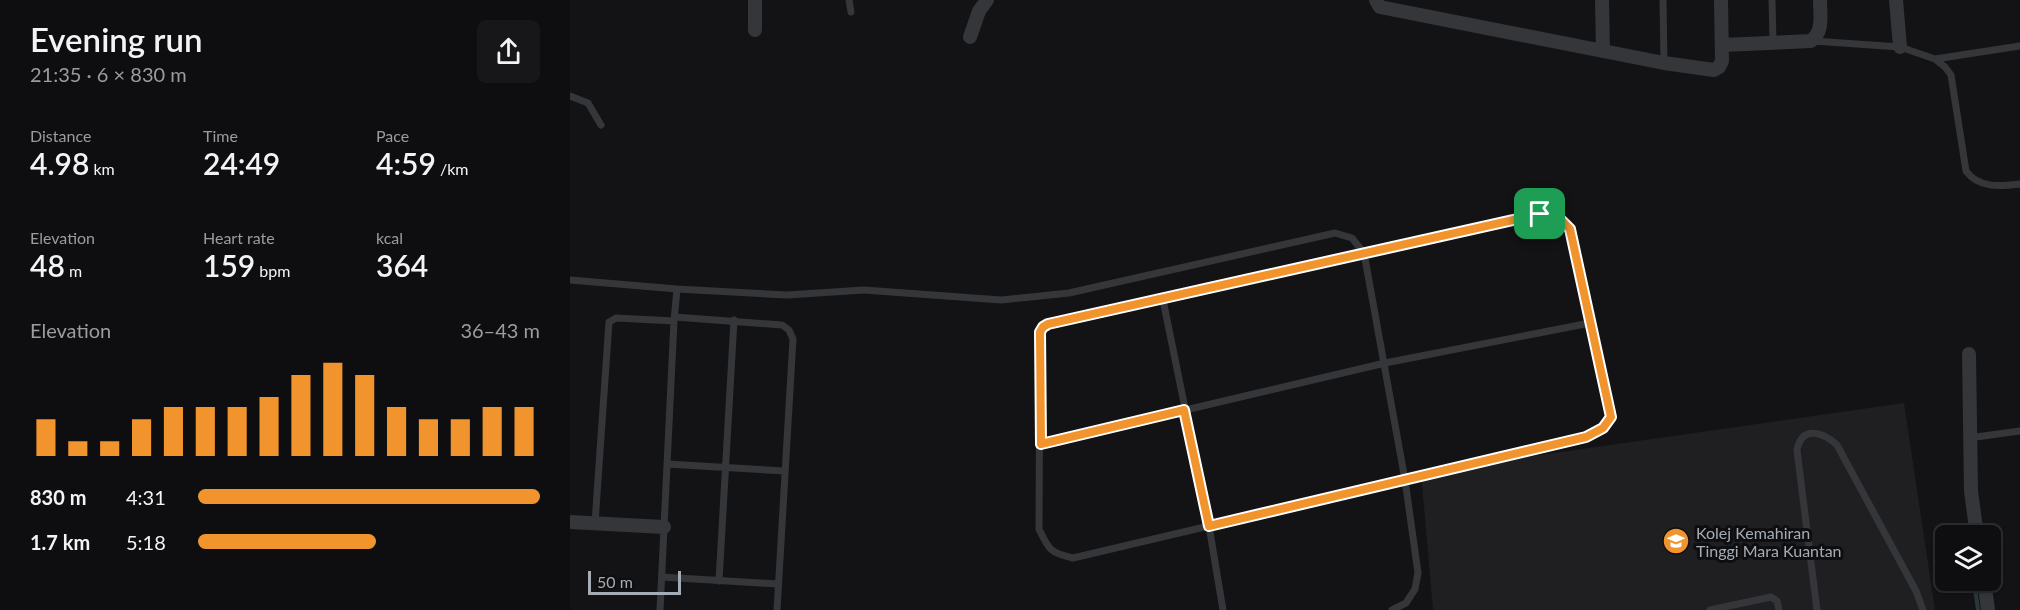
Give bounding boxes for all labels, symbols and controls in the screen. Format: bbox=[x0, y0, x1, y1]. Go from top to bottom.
text: Evening run bbox=[30, 19, 203, 59]
button: share bbox=[477, 20, 540, 83]
text: 21:35 · 6 × 830 m bbox=[30, 62, 187, 86]
text: Distance bbox=[30, 126, 91, 145]
text: Time bbox=[203, 126, 238, 145]
text: Pace bbox=[376, 126, 409, 145]
text: 4.98 bbox=[30, 145, 89, 181]
text: 24:49 bbox=[203, 145, 280, 181]
text: 4:59 bbox=[376, 145, 436, 181]
text: km bbox=[89, 159, 115, 178]
text: /km bbox=[436, 159, 468, 178]
pin bbox=[1514, 188, 1565, 239]
icon: arrive bbox=[1523, 197, 1556, 230]
text: Elevation bbox=[30, 228, 95, 247]
text: Heart rate bbox=[203, 228, 275, 247]
text: kcal bbox=[376, 228, 403, 247]
text: 48 bbox=[30, 247, 65, 283]
text: 159 bbox=[203, 247, 255, 283]
text: 364 bbox=[376, 247, 428, 283]
text: m bbox=[65, 261, 82, 280]
text: bpm bbox=[255, 261, 290, 280]
text: Elevation bbox=[30, 318, 111, 342]
text: 36–43 m bbox=[460, 318, 540, 342]
text: 830 m bbox=[30, 485, 86, 509]
text: 4:31 bbox=[126, 485, 166, 509]
place label: Kolej Kemahiran Tinggi Mara Kuantan bbox=[1696, 523, 1842, 560]
map controls bbox=[1935, 525, 2001, 591]
button: layers bbox=[1935, 525, 2001, 591]
school or university icon: Kolej Kemahiran Tinggi Mara Kuantan bbox=[1661, 526, 1691, 556]
text: 1.7 km bbox=[30, 530, 90, 554]
text: 5:18 bbox=[126, 530, 166, 554]
scale bar bbox=[588, 568, 681, 596]
text: 50 m bbox=[597, 572, 633, 591]

